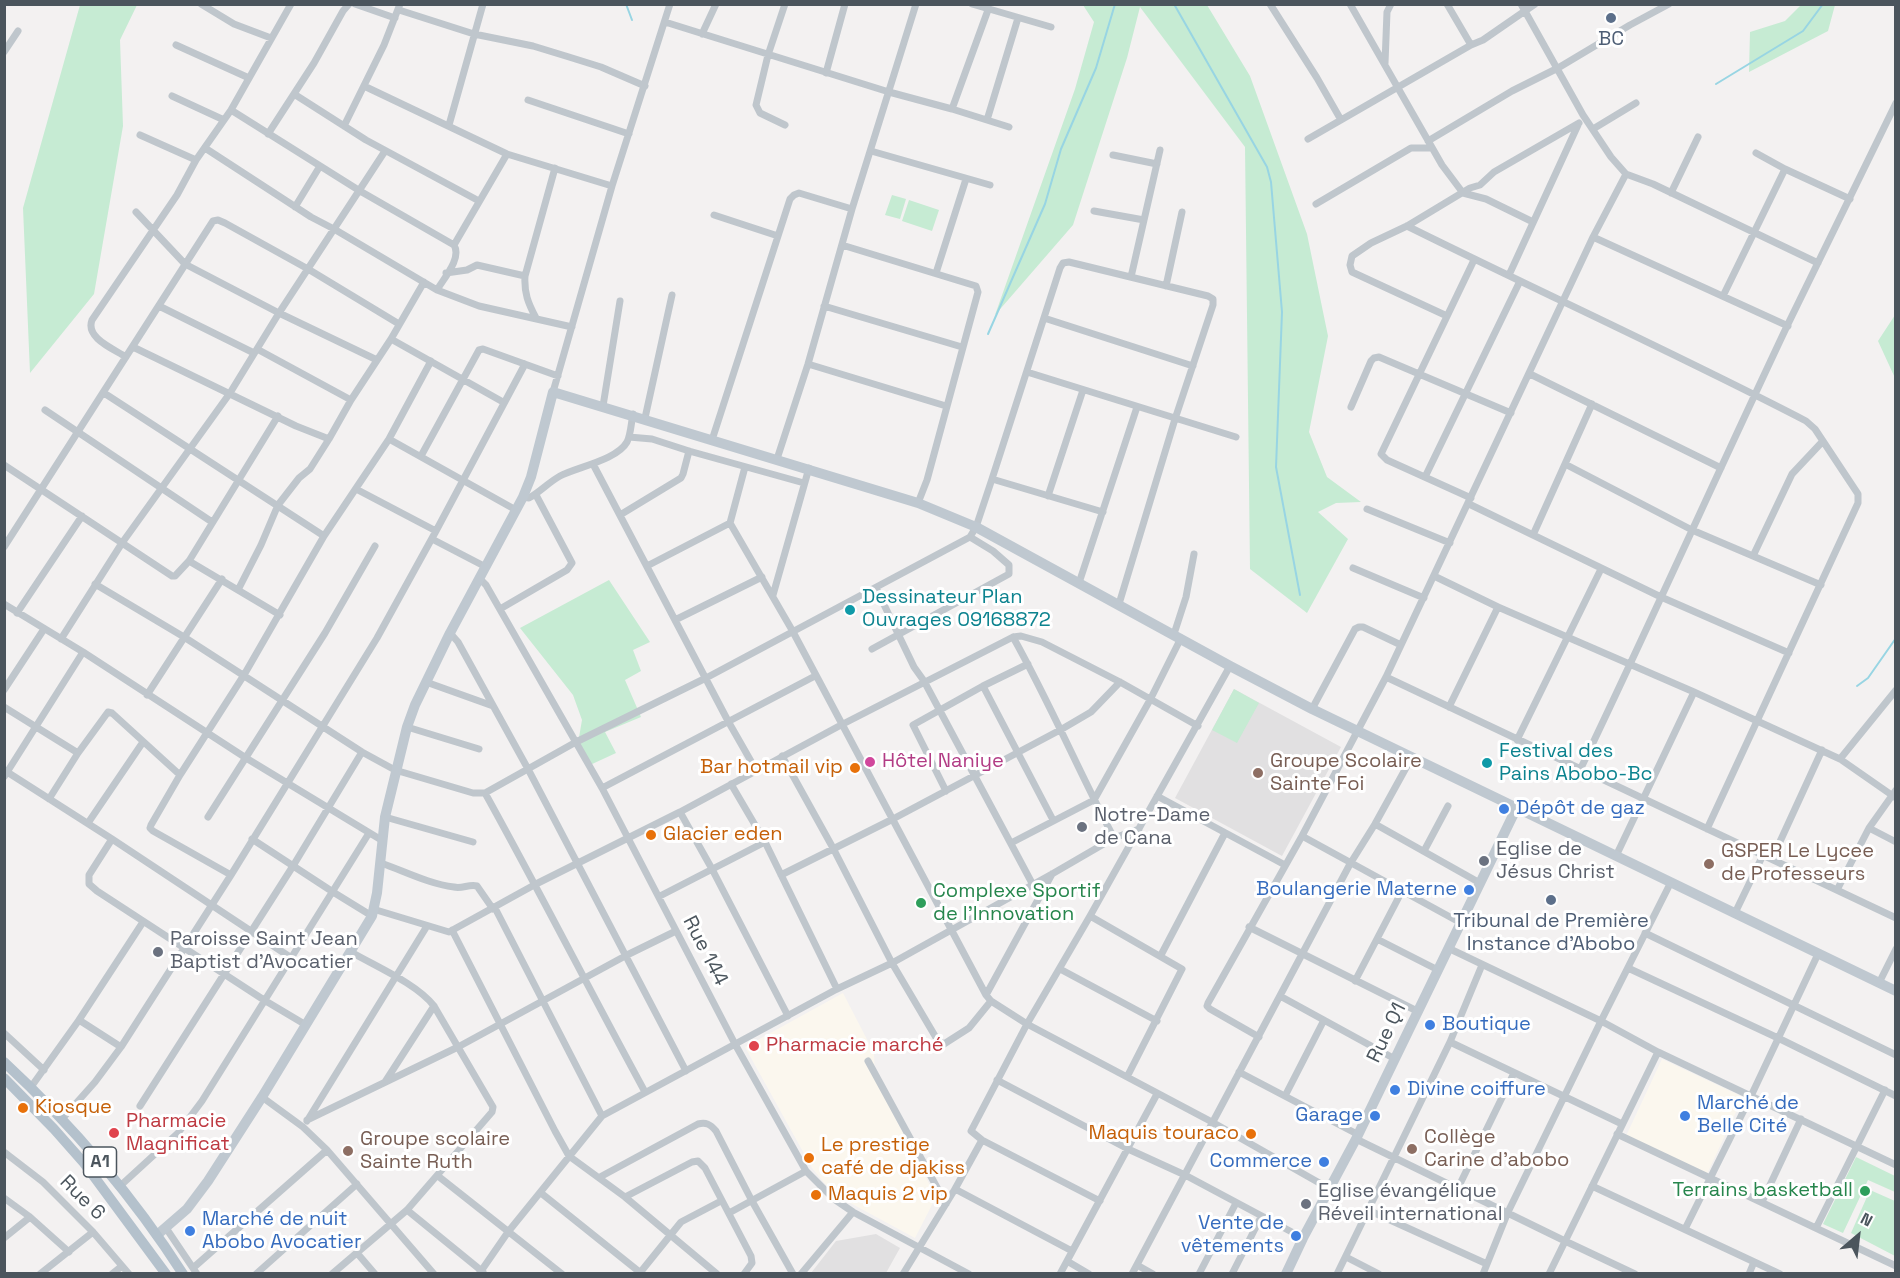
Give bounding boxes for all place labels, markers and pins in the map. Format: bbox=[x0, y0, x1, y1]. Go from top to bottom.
marker: BC bbox=[1604, 11, 1618, 25]
place label: BC bbox=[1598, 28, 1624, 52]
place label: Dessinateur Plan Ouvrages 09168872 bbox=[862, 586, 1051, 633]
marker: Dessinateur Plan Ouvrages 09168872 bbox=[843, 603, 857, 617]
place label: Festival des Pains Abobo-Bc bbox=[1499, 740, 1652, 787]
place label: Hôtel Naniye bbox=[882, 750, 1004, 774]
place label: Groupe Scolaire Sainte Foi bbox=[1270, 750, 1422, 797]
marker: Hôtel Naniye bbox=[863, 755, 877, 769]
place label: Bar hotmail vip bbox=[700, 756, 843, 780]
marker: Festival des Pains Abobo-Bc bbox=[1480, 756, 1494, 770]
marker: Bar hotmail vip bbox=[848, 761, 862, 775]
marker: Groupe Scolaire Sainte Foi bbox=[1251, 766, 1265, 780]
place label: Dépôt de gaz bbox=[1516, 797, 1645, 821]
marker: Dépôt de gaz bbox=[1497, 802, 1511, 816]
place label: Notre-Dame de Cana bbox=[1094, 804, 1210, 851]
marker: Notre-Dame de Cana bbox=[1075, 820, 1089, 834]
place label: Glacier eden bbox=[663, 823, 783, 847]
marker: Glacier eden bbox=[644, 828, 658, 842]
place label: Eglise de Jésus Christ bbox=[1496, 838, 1615, 885]
place label: GSPER Le Lycee de Professeurs bbox=[1721, 840, 1874, 887]
marker: Eglise de Jésus Christ bbox=[1477, 854, 1491, 868]
marker: GSPER Le Lycee de Professeurs bbox=[1702, 857, 1716, 871]
place label: Boulangerie Materne bbox=[1256, 878, 1457, 902]
place label: Complexe Sportif de l'Innovation bbox=[933, 880, 1101, 927]
marker: Boulangerie Materne bbox=[1462, 883, 1476, 897]
marker: Tribunal de Première Instance d'Abobo bbox=[1544, 893, 1558, 907]
marker: Complexe Sportif de l'Innovation bbox=[914, 896, 928, 910]
place label: Tribunal de Première Instance d'Abobo bbox=[1453, 910, 1649, 957]
place label: Paroisse Saint Jean Baptist d’Avocatier bbox=[170, 928, 358, 975]
marker: Paroisse Saint Jean Baptist d’Avocatier bbox=[151, 945, 165, 959]
place label: Boutique bbox=[1442, 1013, 1531, 1037]
marker: Boutique bbox=[1423, 1018, 1437, 1032]
place label: Pharmacie marché bbox=[766, 1034, 944, 1058]
marker: Pharmacie marché bbox=[747, 1039, 761, 1053]
place label: Divine coiffure bbox=[1407, 1078, 1546, 1102]
marker: Divine coiffure bbox=[1388, 1083, 1402, 1097]
place label: Marché de Belle Cité bbox=[1697, 1092, 1799, 1139]
place label: Kiosque bbox=[35, 1096, 112, 1120]
marker: Kiosque bbox=[16, 1101, 30, 1115]
place label: Garage bbox=[1295, 1104, 1363, 1128]
marker: Garage bbox=[1368, 1109, 1382, 1123]
marker: Marché de Belle Cité bbox=[1678, 1109, 1692, 1123]
place label: Pharmacie Magnificat bbox=[126, 1110, 230, 1157]
place label: Maquis touraco bbox=[1089, 1122, 1239, 1146]
marker: Pharmacie Magnificat bbox=[107, 1126, 121, 1140]
place label: Collège Carine d'abobo bbox=[1424, 1126, 1569, 1173]
marker: Maquis touraco bbox=[1244, 1127, 1258, 1141]
place label: Groupe scolaire Sainte Ruth bbox=[360, 1128, 510, 1175]
place label: Le prestige café de djakiss bbox=[821, 1134, 965, 1181]
marker: Collège Carine d'abobo bbox=[1405, 1142, 1419, 1156]
marker: Groupe scolaire Sainte Ruth bbox=[341, 1144, 355, 1158]
place label: Commerce bbox=[1210, 1150, 1312, 1174]
marker: Le prestige café de djakiss bbox=[802, 1151, 816, 1165]
marker: Commerce bbox=[1317, 1155, 1331, 1169]
place label: Terrains basketball bbox=[1672, 1179, 1853, 1203]
place label: Eglise évangélique Réveil international bbox=[1318, 1180, 1503, 1227]
place label: Maquis 2 vip bbox=[828, 1183, 948, 1207]
marker: Terrains basketball bbox=[1858, 1184, 1872, 1198]
marker: Maquis 2 vip bbox=[809, 1188, 823, 1202]
marker: Eglise évangélique Réveil international bbox=[1299, 1197, 1313, 1211]
place label: Marché de nuit Abobo Avocatier bbox=[202, 1208, 362, 1255]
place label: Vente de vêtements bbox=[1181, 1212, 1284, 1259]
marker: Marché de nuit Abobo Avocatier bbox=[183, 1224, 197, 1238]
marker: Vente de vêtements bbox=[1289, 1229, 1303, 1243]

